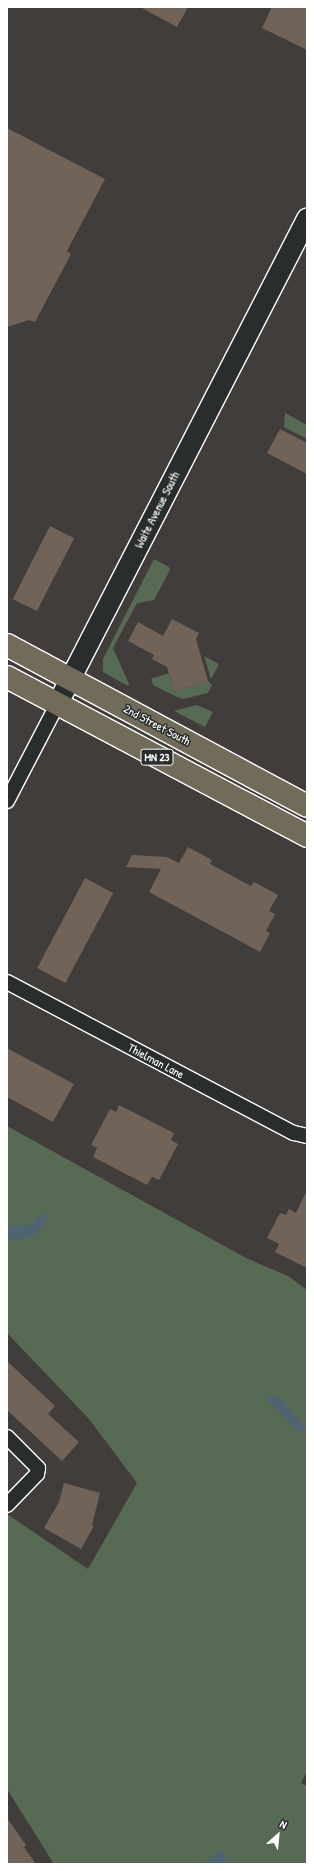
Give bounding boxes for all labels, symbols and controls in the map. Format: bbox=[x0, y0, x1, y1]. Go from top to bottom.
street label: Waite Avenue South bbox=[132, 469, 182, 551]
street label: 2nd Street South bbox=[121, 701, 193, 749]
road number: MN 23 bbox=[140, 748, 174, 766]
street label: Thielman Lane bbox=[125, 1040, 187, 1082]
north arrow bbox=[258, 1815, 298, 1855]
text: N bbox=[278, 1817, 289, 1832]

